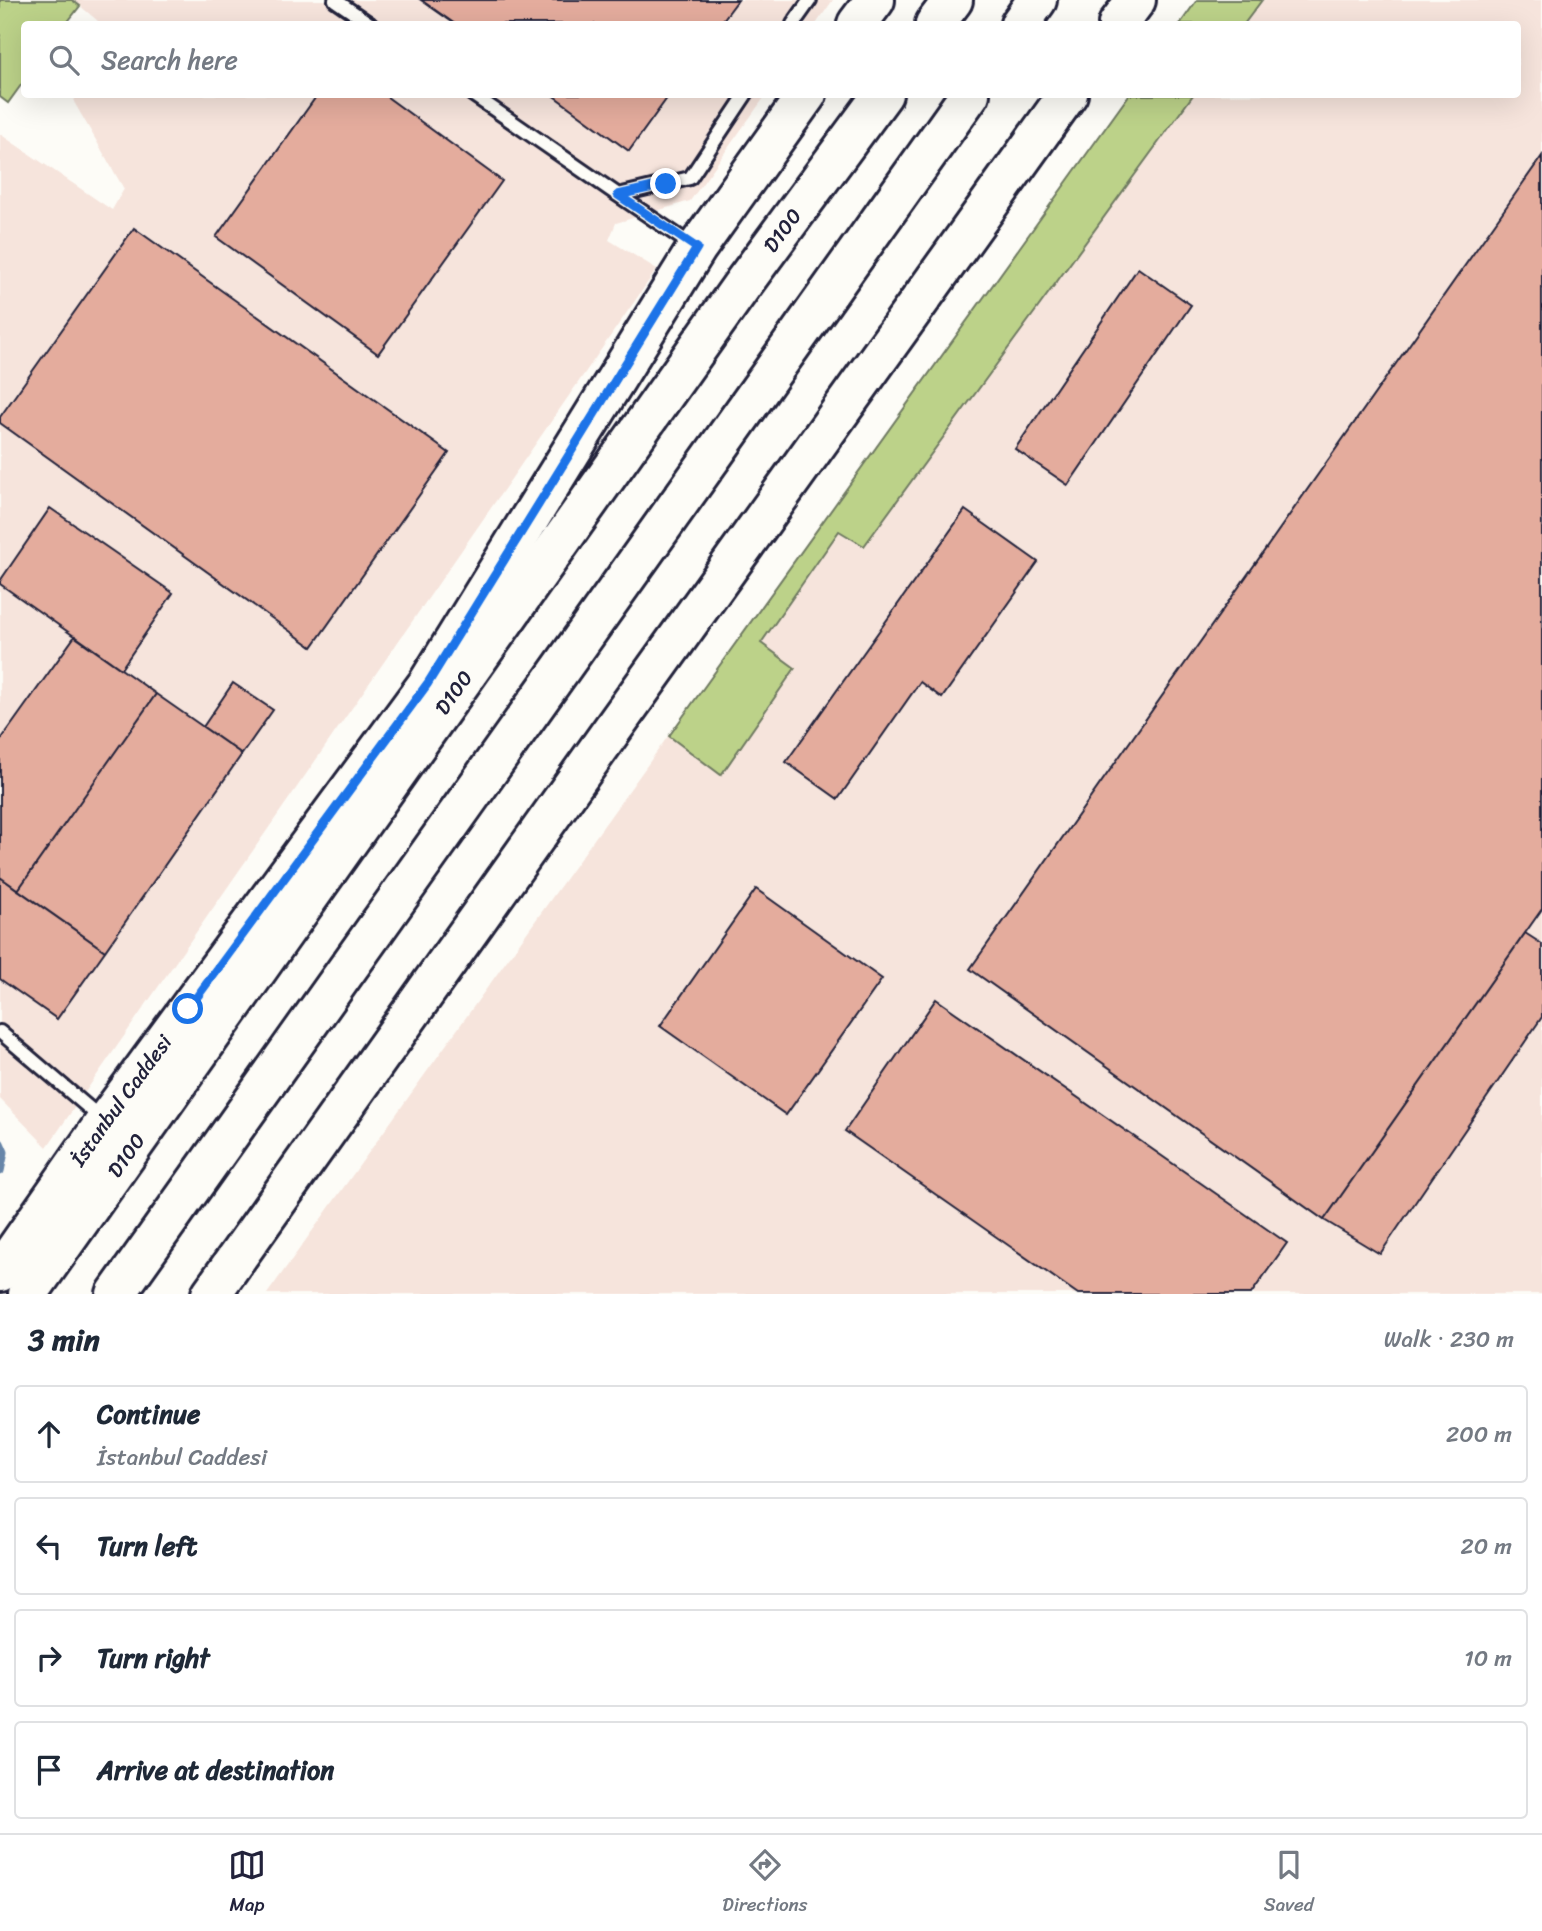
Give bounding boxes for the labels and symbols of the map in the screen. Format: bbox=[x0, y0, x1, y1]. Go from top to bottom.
route end bbox=[650, 168, 681, 199]
street label: D100 bbox=[753, 200, 812, 261]
street label: D100 bbox=[424, 662, 483, 723]
route start bbox=[172, 993, 203, 1024]
street label: İstanbul Caddesi bbox=[60, 1025, 183, 1175]
street label: D100 bbox=[97, 1125, 156, 1186]

